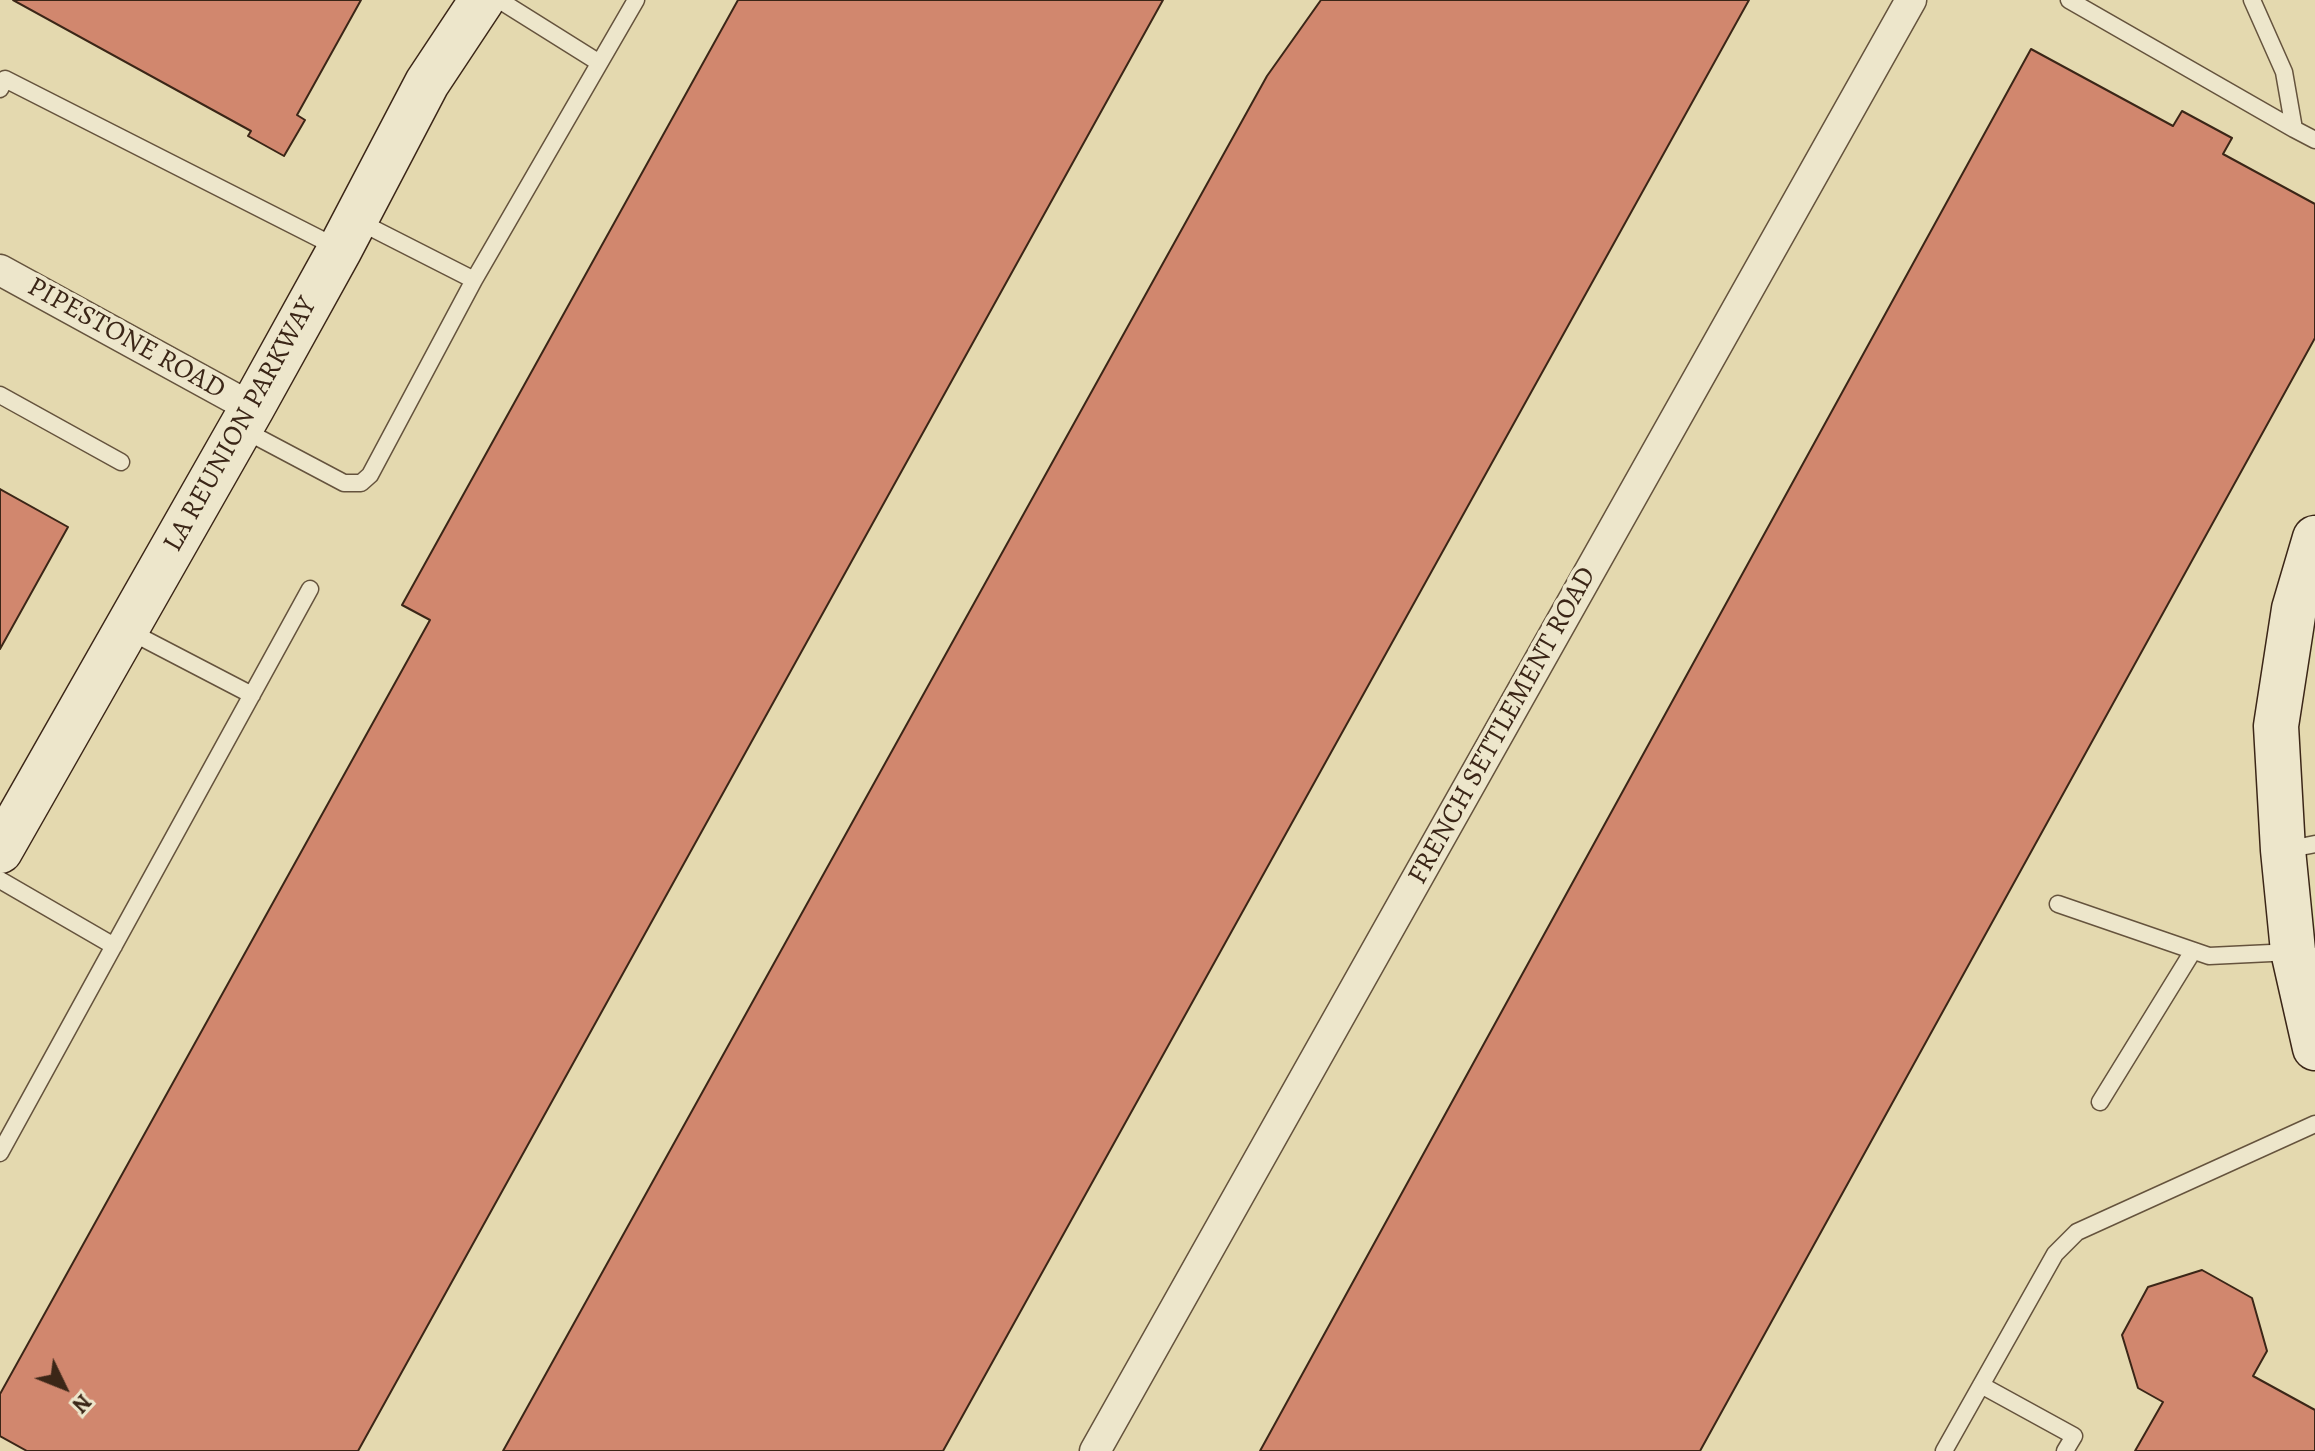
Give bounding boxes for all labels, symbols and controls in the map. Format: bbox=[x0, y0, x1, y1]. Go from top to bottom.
street label: PIPESTONE ROAD bbox=[21, 271, 231, 407]
street label: LA REUNION PARKWAY bbox=[157, 292, 325, 558]
street label: FRENCH SETTLEMENT ROAD bbox=[1402, 562, 1604, 890]
north arrow bbox=[24, 1347, 104, 1427]
text: N bbox=[65, 1387, 98, 1419]

